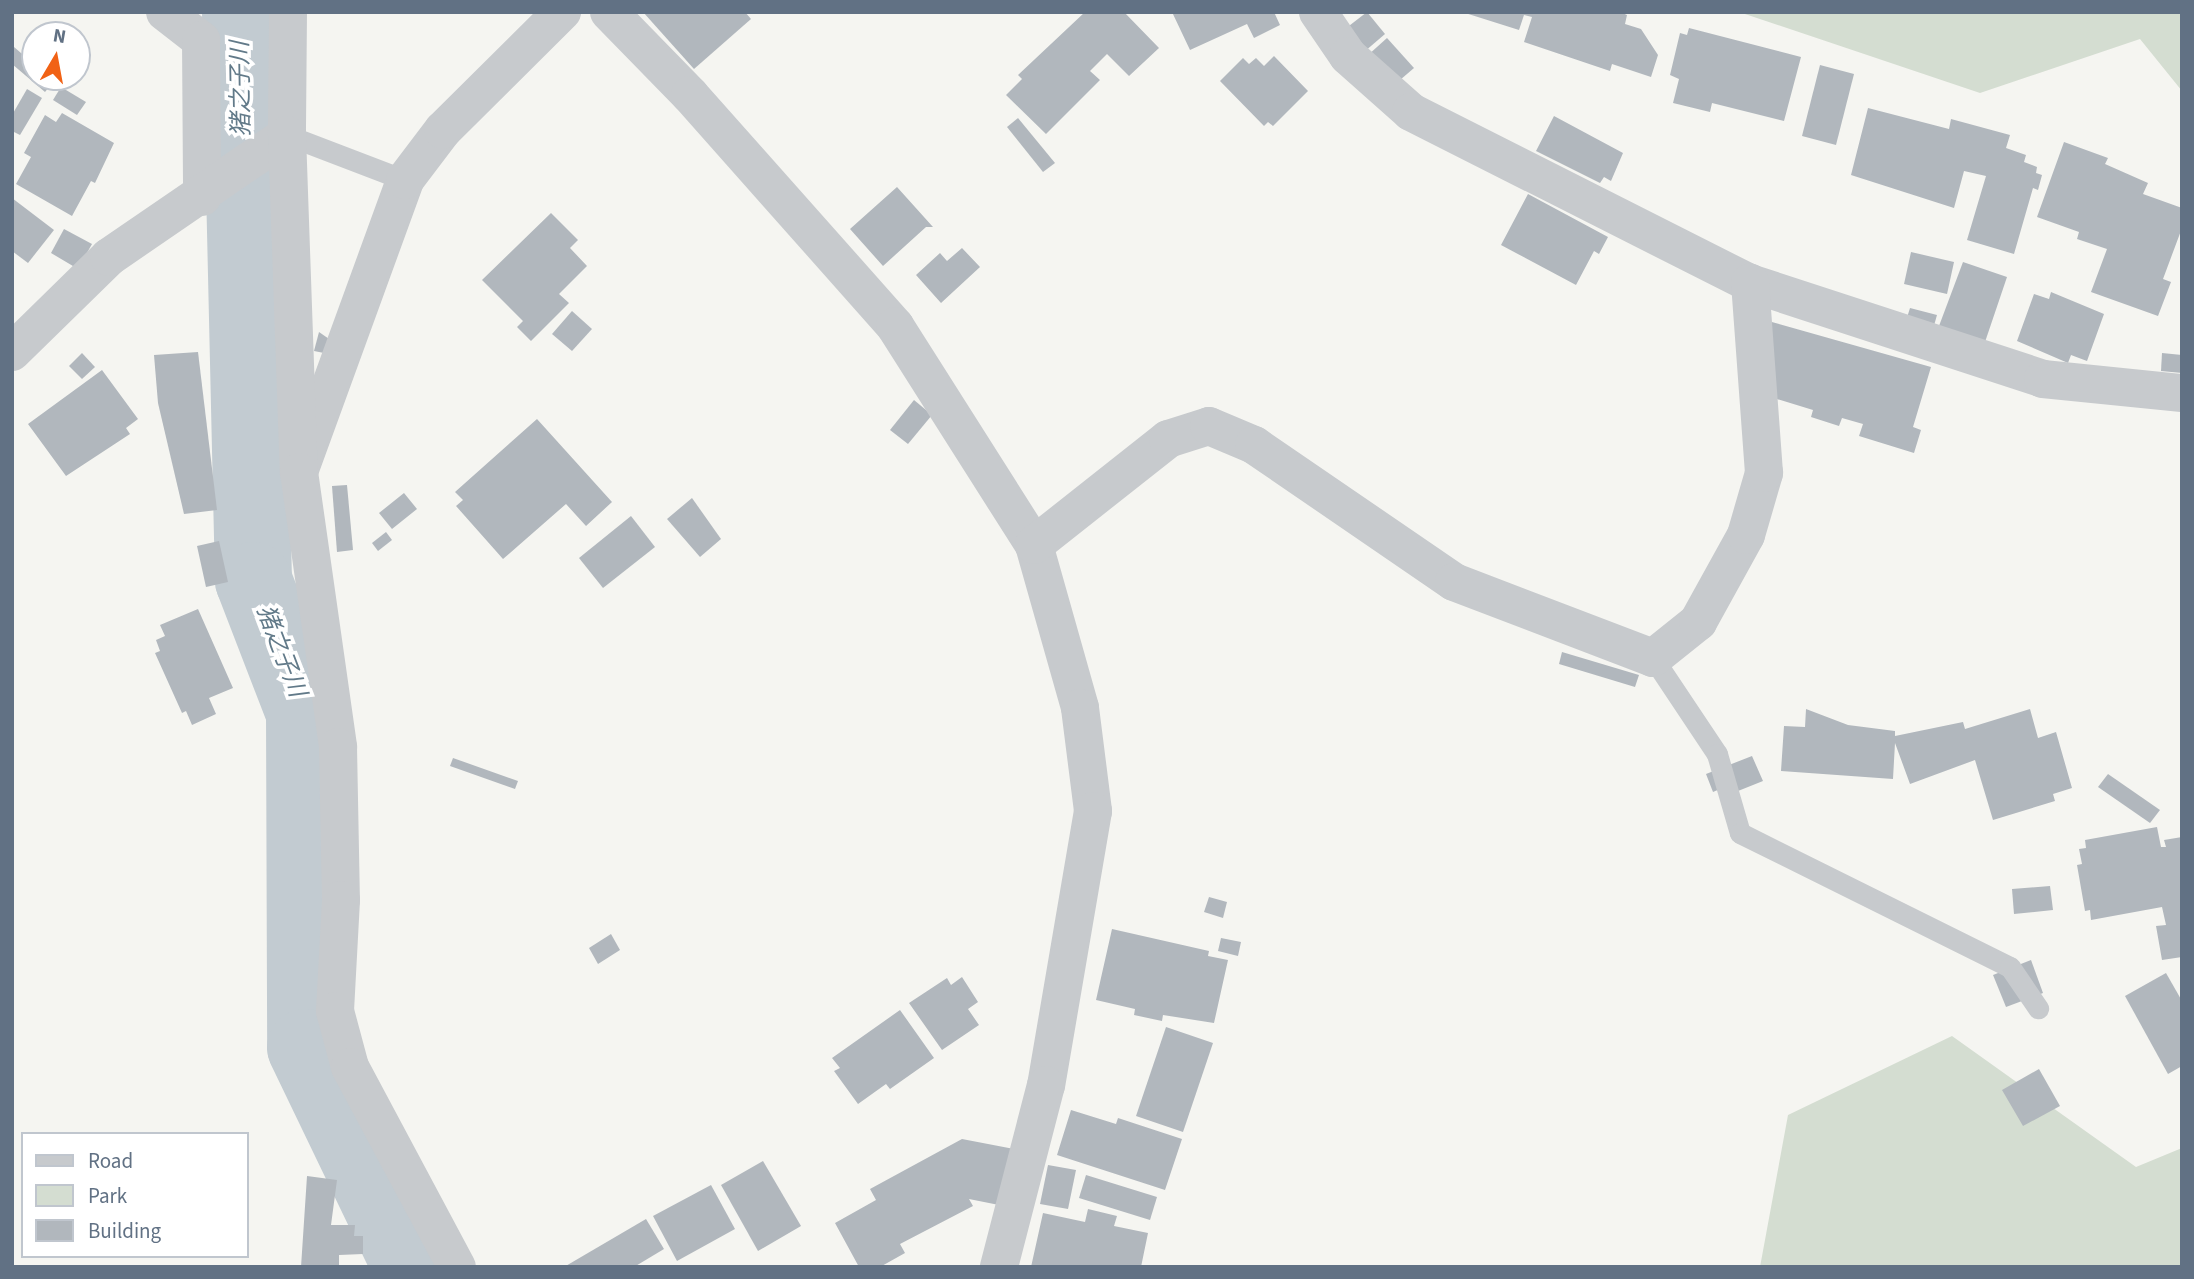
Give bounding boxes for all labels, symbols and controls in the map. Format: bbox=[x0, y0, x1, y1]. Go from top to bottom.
north arrow bbox=[21, 21, 91, 91]
text: N bbox=[51, 22, 68, 51]
water label: 猪之子川 bbox=[226, 41, 256, 137]
water label: 猪之子川 bbox=[250, 601, 312, 701]
legend bbox=[21, 1132, 248, 1258]
text: Road bbox=[88, 1146, 133, 1176]
text: Park bbox=[88, 1181, 127, 1211]
text: Building bbox=[88, 1216, 161, 1246]

